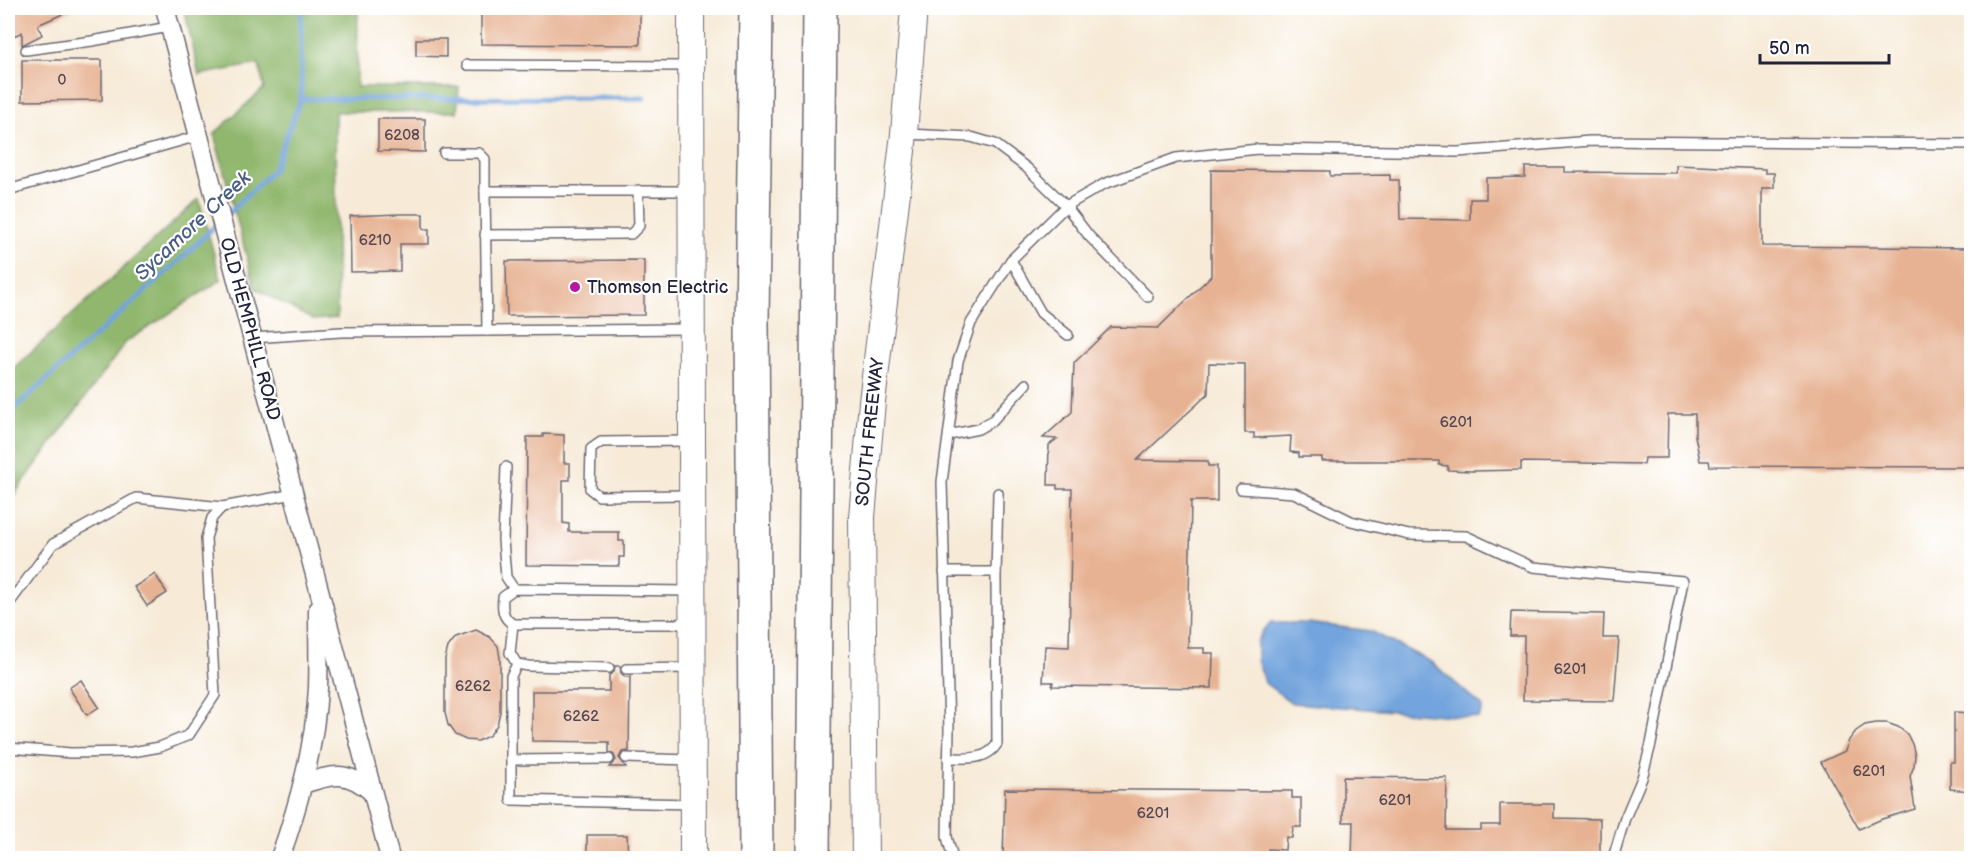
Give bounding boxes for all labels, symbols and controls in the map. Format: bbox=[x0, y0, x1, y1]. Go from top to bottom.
scale bar bbox=[1760, 27, 1889, 65]
text: 50 m bbox=[1769, 38, 1810, 59]
house number: 0 bbox=[58, 71, 67, 90]
house number: 6208 bbox=[384, 126, 420, 145]
water label: Sycamore Creek bbox=[130, 165, 257, 286]
house number: 6210 bbox=[359, 231, 391, 250]
street label: OLD HEMPHILL ROAD bbox=[215, 235, 285, 423]
place label: Thomson Electric bbox=[587, 277, 728, 298]
marker: Thomson Electric bbox=[568, 280, 582, 294]
street label: SOUTH FREEWAY bbox=[852, 356, 888, 507]
house number: 6201 bbox=[1440, 413, 1472, 432]
house number: 6201 bbox=[1554, 660, 1586, 679]
house number: 6262 bbox=[455, 677, 491, 696]
house number: 6262 bbox=[563, 707, 599, 726]
house number: 6201 bbox=[1853, 762, 1885, 781]
house number: 6201 bbox=[1379, 791, 1411, 810]
house number: 6201 bbox=[1137, 804, 1169, 823]

